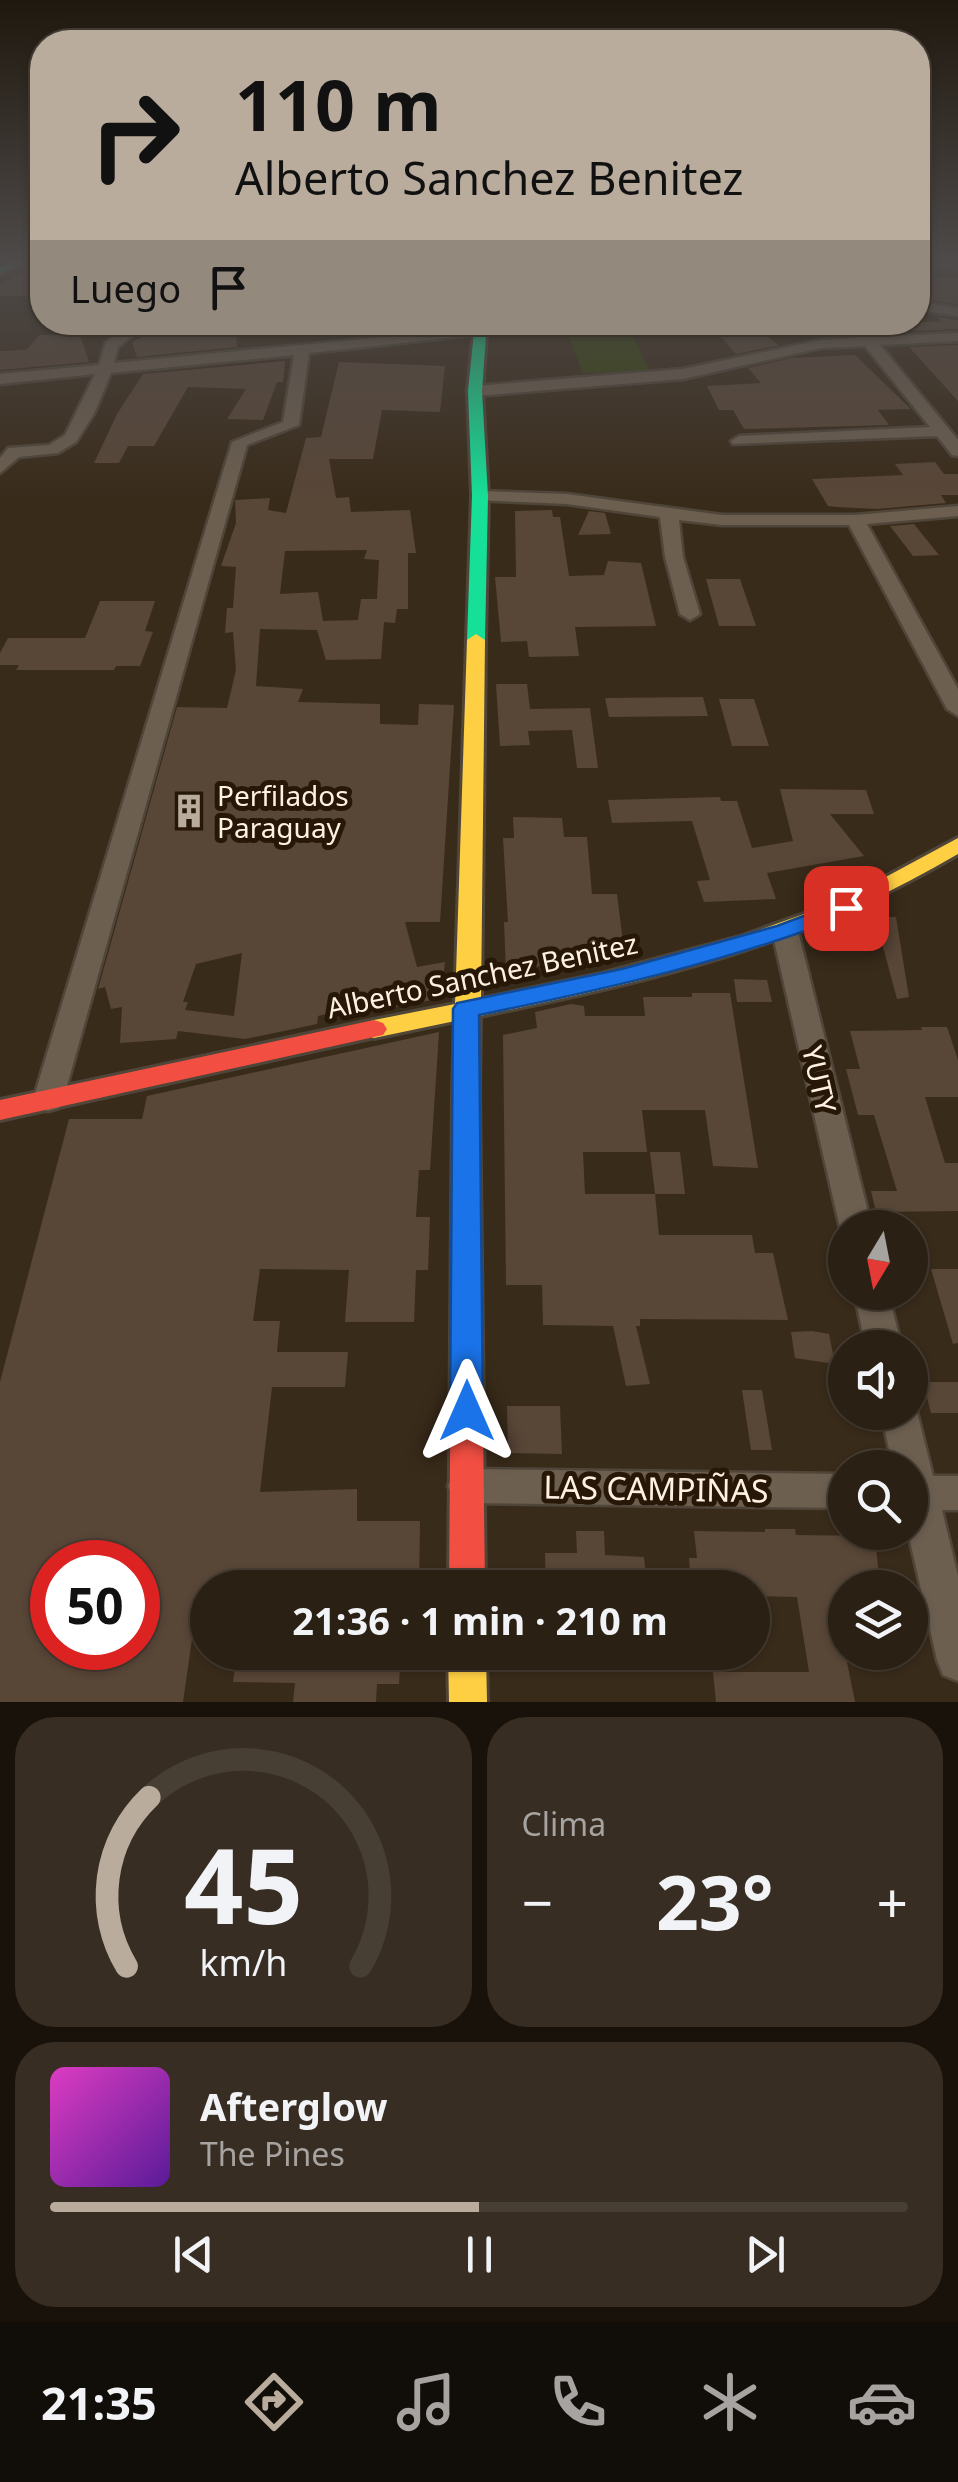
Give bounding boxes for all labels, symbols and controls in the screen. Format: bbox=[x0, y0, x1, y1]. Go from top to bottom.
text: 110 m bbox=[235, 56, 442, 152]
icon: right bbox=[70, 70, 200, 200]
text: Alberto Sanchez Benitez bbox=[235, 147, 744, 208]
icon: arrive bbox=[201, 260, 256, 315]
text: Luego bbox=[70, 262, 181, 314]
place label: Perfilados Paraguay bbox=[217, 776, 349, 846]
building icon: Perfilados Paraguay bbox=[170, 792, 208, 830]
pin bbox=[804, 866, 889, 951]
icon: arrive bbox=[819, 881, 874, 936]
street label: Alberto Sanchez Benitez bbox=[323, 924, 641, 1026]
street label: YUTY bbox=[794, 1042, 846, 1116]
north arrow bbox=[828, 1210, 928, 1310]
map controls bbox=[828, 1210, 928, 1670]
button: sound bbox=[828, 1330, 928, 1430]
position arrow bbox=[415, 1359, 519, 1463]
button: search bbox=[828, 1450, 928, 1550]
street label: LAS CAMPIÑAS bbox=[543, 1465, 769, 1511]
speed limit sign: 50 bbox=[30, 1540, 160, 1670]
button: layers bbox=[828, 1570, 928, 1670]
text: 21:36 · 1 min · 210 m bbox=[292, 1594, 668, 1646]
text: Clima bbox=[522, 1802, 606, 1845]
text: 45 bbox=[184, 1813, 303, 1954]
text: 23° bbox=[656, 1850, 774, 1952]
text: − bbox=[522, 1864, 553, 1939]
text: + bbox=[877, 1864, 908, 1939]
text: km/h bbox=[199, 1938, 287, 1986]
text: Afterglow bbox=[200, 2080, 388, 2132]
text: The Pines bbox=[200, 2132, 345, 2175]
icon: previous bbox=[166, 2227, 221, 2282]
icon: pause bbox=[452, 2227, 507, 2282]
icon: next bbox=[738, 2227, 793, 2282]
icon: directions bbox=[239, 2367, 309, 2437]
icon: music bbox=[391, 2367, 461, 2437]
icon: phone bbox=[543, 2367, 613, 2437]
icon: climate bbox=[695, 2367, 765, 2437]
icon: car bbox=[847, 2367, 917, 2437]
text: 21:35 bbox=[41, 2372, 157, 2433]

